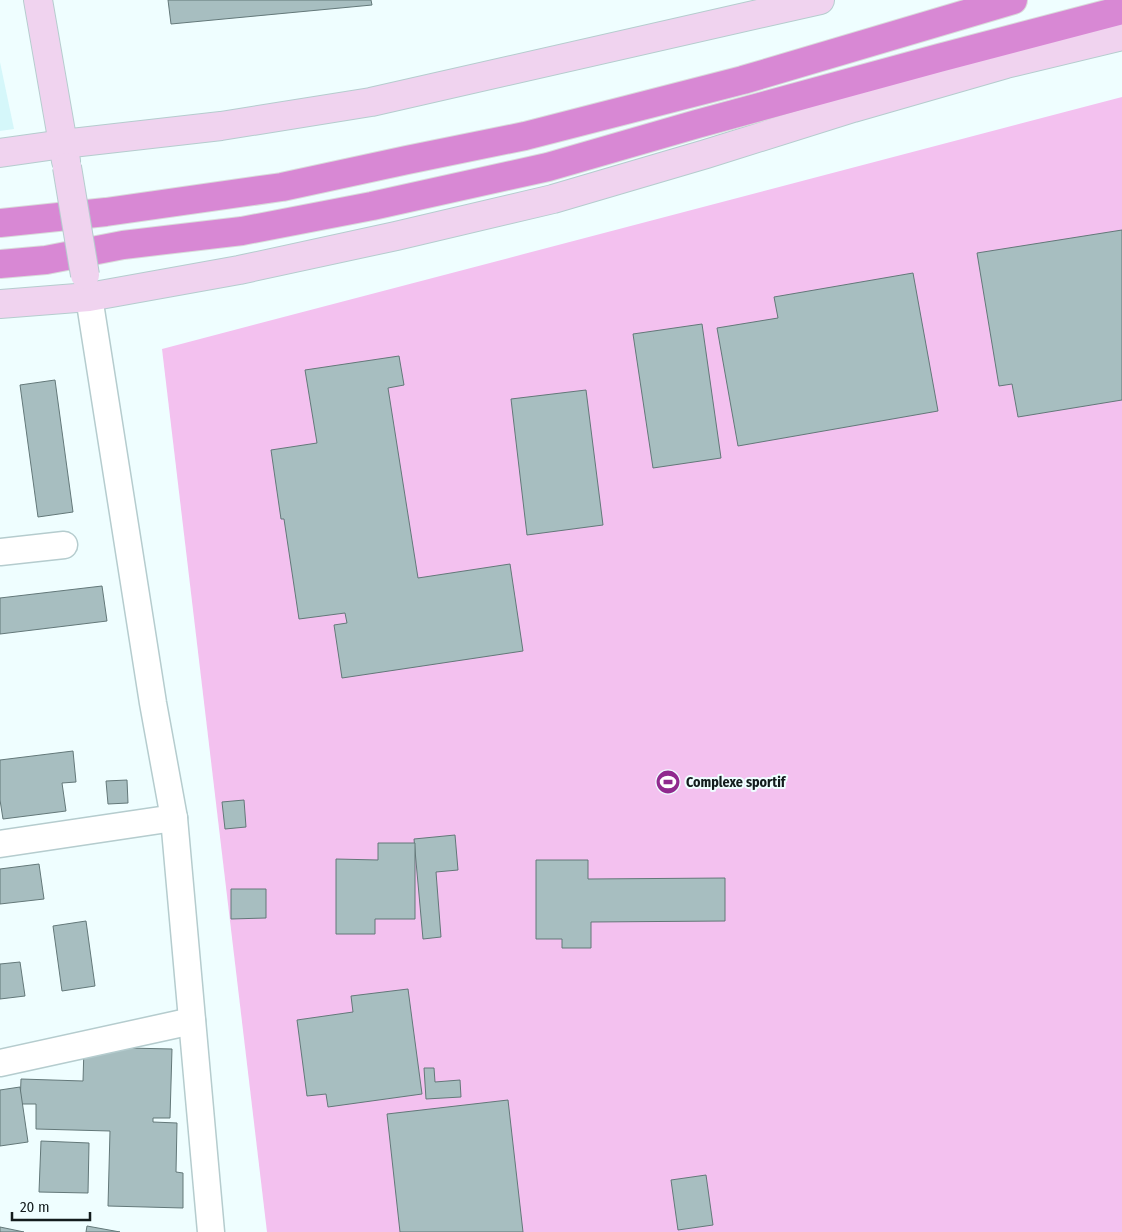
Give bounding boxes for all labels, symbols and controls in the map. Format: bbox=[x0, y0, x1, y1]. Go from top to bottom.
sports icon: Complexe sportif bbox=[655, 769, 681, 795]
place label: Complexe sportif bbox=[686, 774, 787, 791]
scale bar bbox=[12, 1190, 90, 1222]
text: 20 m bbox=[20, 1198, 50, 1216]

